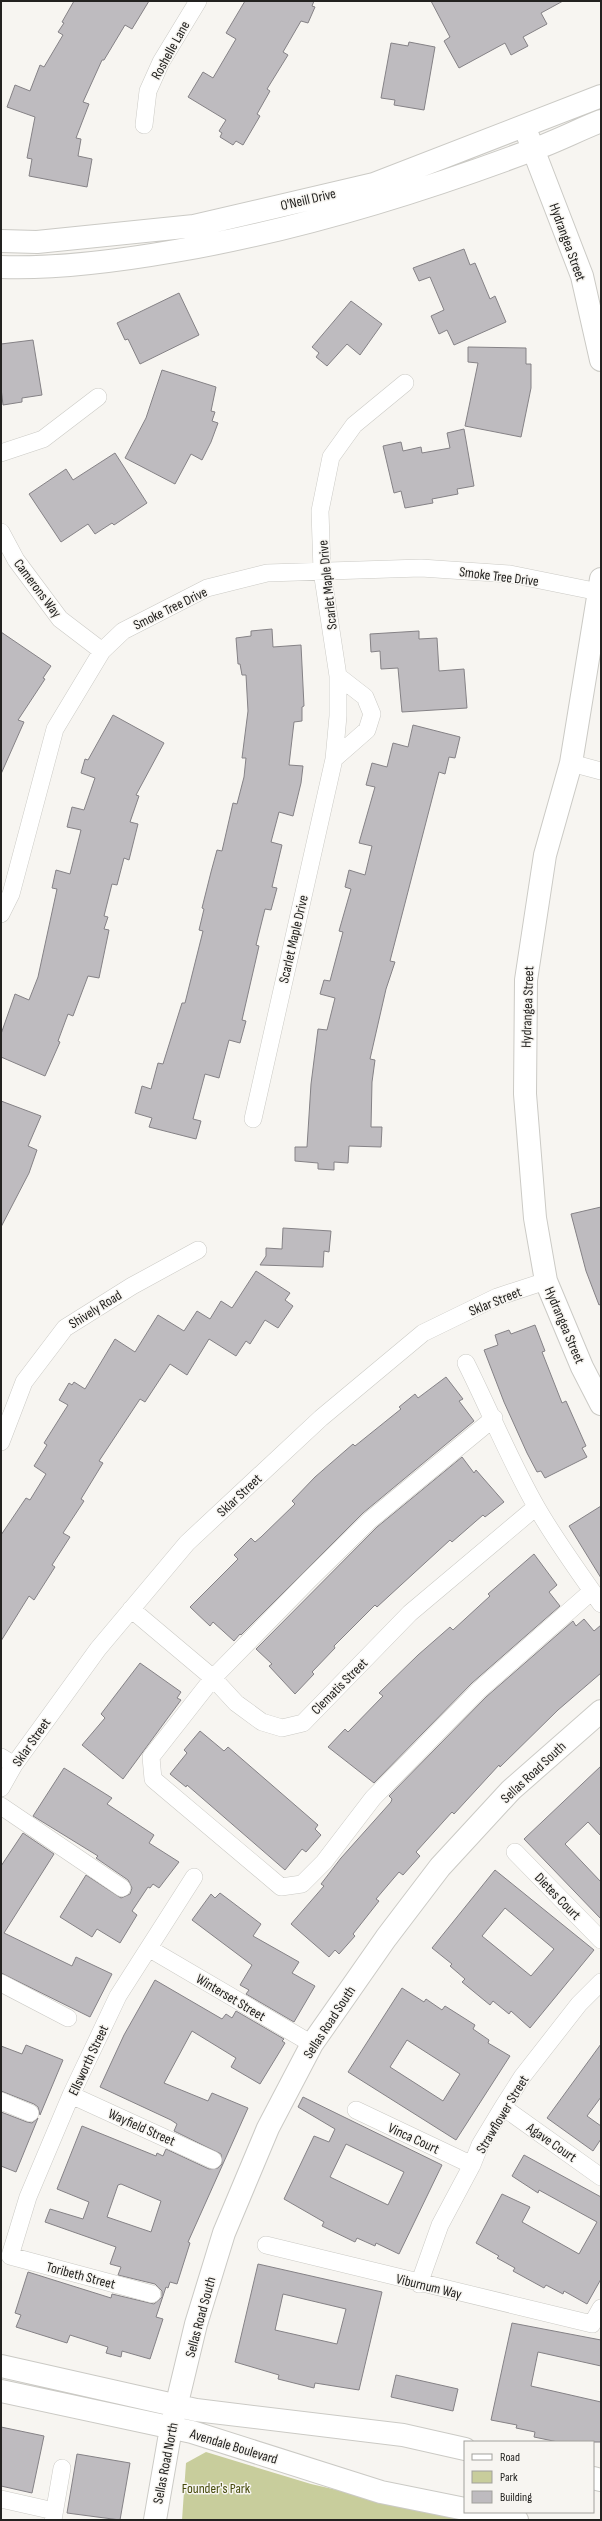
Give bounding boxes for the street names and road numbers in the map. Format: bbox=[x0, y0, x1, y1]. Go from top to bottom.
street label: Roshelle Lane bbox=[147, 18, 193, 82]
street label: O'Neill Drive bbox=[279, 185, 337, 214]
street label: Hydrangea Street bbox=[546, 201, 589, 283]
street label: Scarlet Maple Drive bbox=[314, 539, 341, 631]
street label: Camerons Way bbox=[10, 556, 65, 621]
street label: Smoke Tree Drive bbox=[458, 563, 540, 590]
street label: Smoke Tree Drive bbox=[130, 583, 210, 634]
street label: Scarlet Maple Drive bbox=[275, 893, 312, 985]
street label: Hydrangea Street bbox=[518, 966, 537, 1048]
street label: Sklar Street bbox=[466, 1283, 524, 1320]
street label: Hydrangea Street bbox=[541, 1284, 588, 1366]
street label: Shively Road bbox=[66, 1286, 125, 1332]
street label: Sklar Street bbox=[213, 1470, 265, 1520]
street label: Clematis Street bbox=[308, 1655, 371, 1718]
street label: Sklar Street bbox=[9, 1715, 54, 1770]
street label: Sellas Road South bbox=[497, 1738, 569, 1807]
street label: Dietes Court bbox=[531, 1869, 584, 1923]
street label: Winterset Street bbox=[193, 1970, 269, 2025]
street label: Sellas Road South bbox=[300, 1983, 359, 2062]
street label: Ellsworth Street bbox=[65, 2022, 112, 2098]
street label: Strawflower Street bbox=[472, 2072, 532, 2156]
street label: Wayfield Street bbox=[106, 2105, 178, 2150]
street label: Vinca Court bbox=[385, 2119, 442, 2158]
street label: Agave Court bbox=[523, 2119, 580, 2166]
street label: Toribeth Street bbox=[45, 2258, 117, 2293]
street label: Viburnum Way bbox=[394, 2270, 464, 2303]
street label: Sellas Road South bbox=[182, 2275, 219, 2359]
street label: Sellas Road North bbox=[149, 2421, 182, 2505]
street label: Avendale Boulevard bbox=[187, 2425, 280, 2468]

